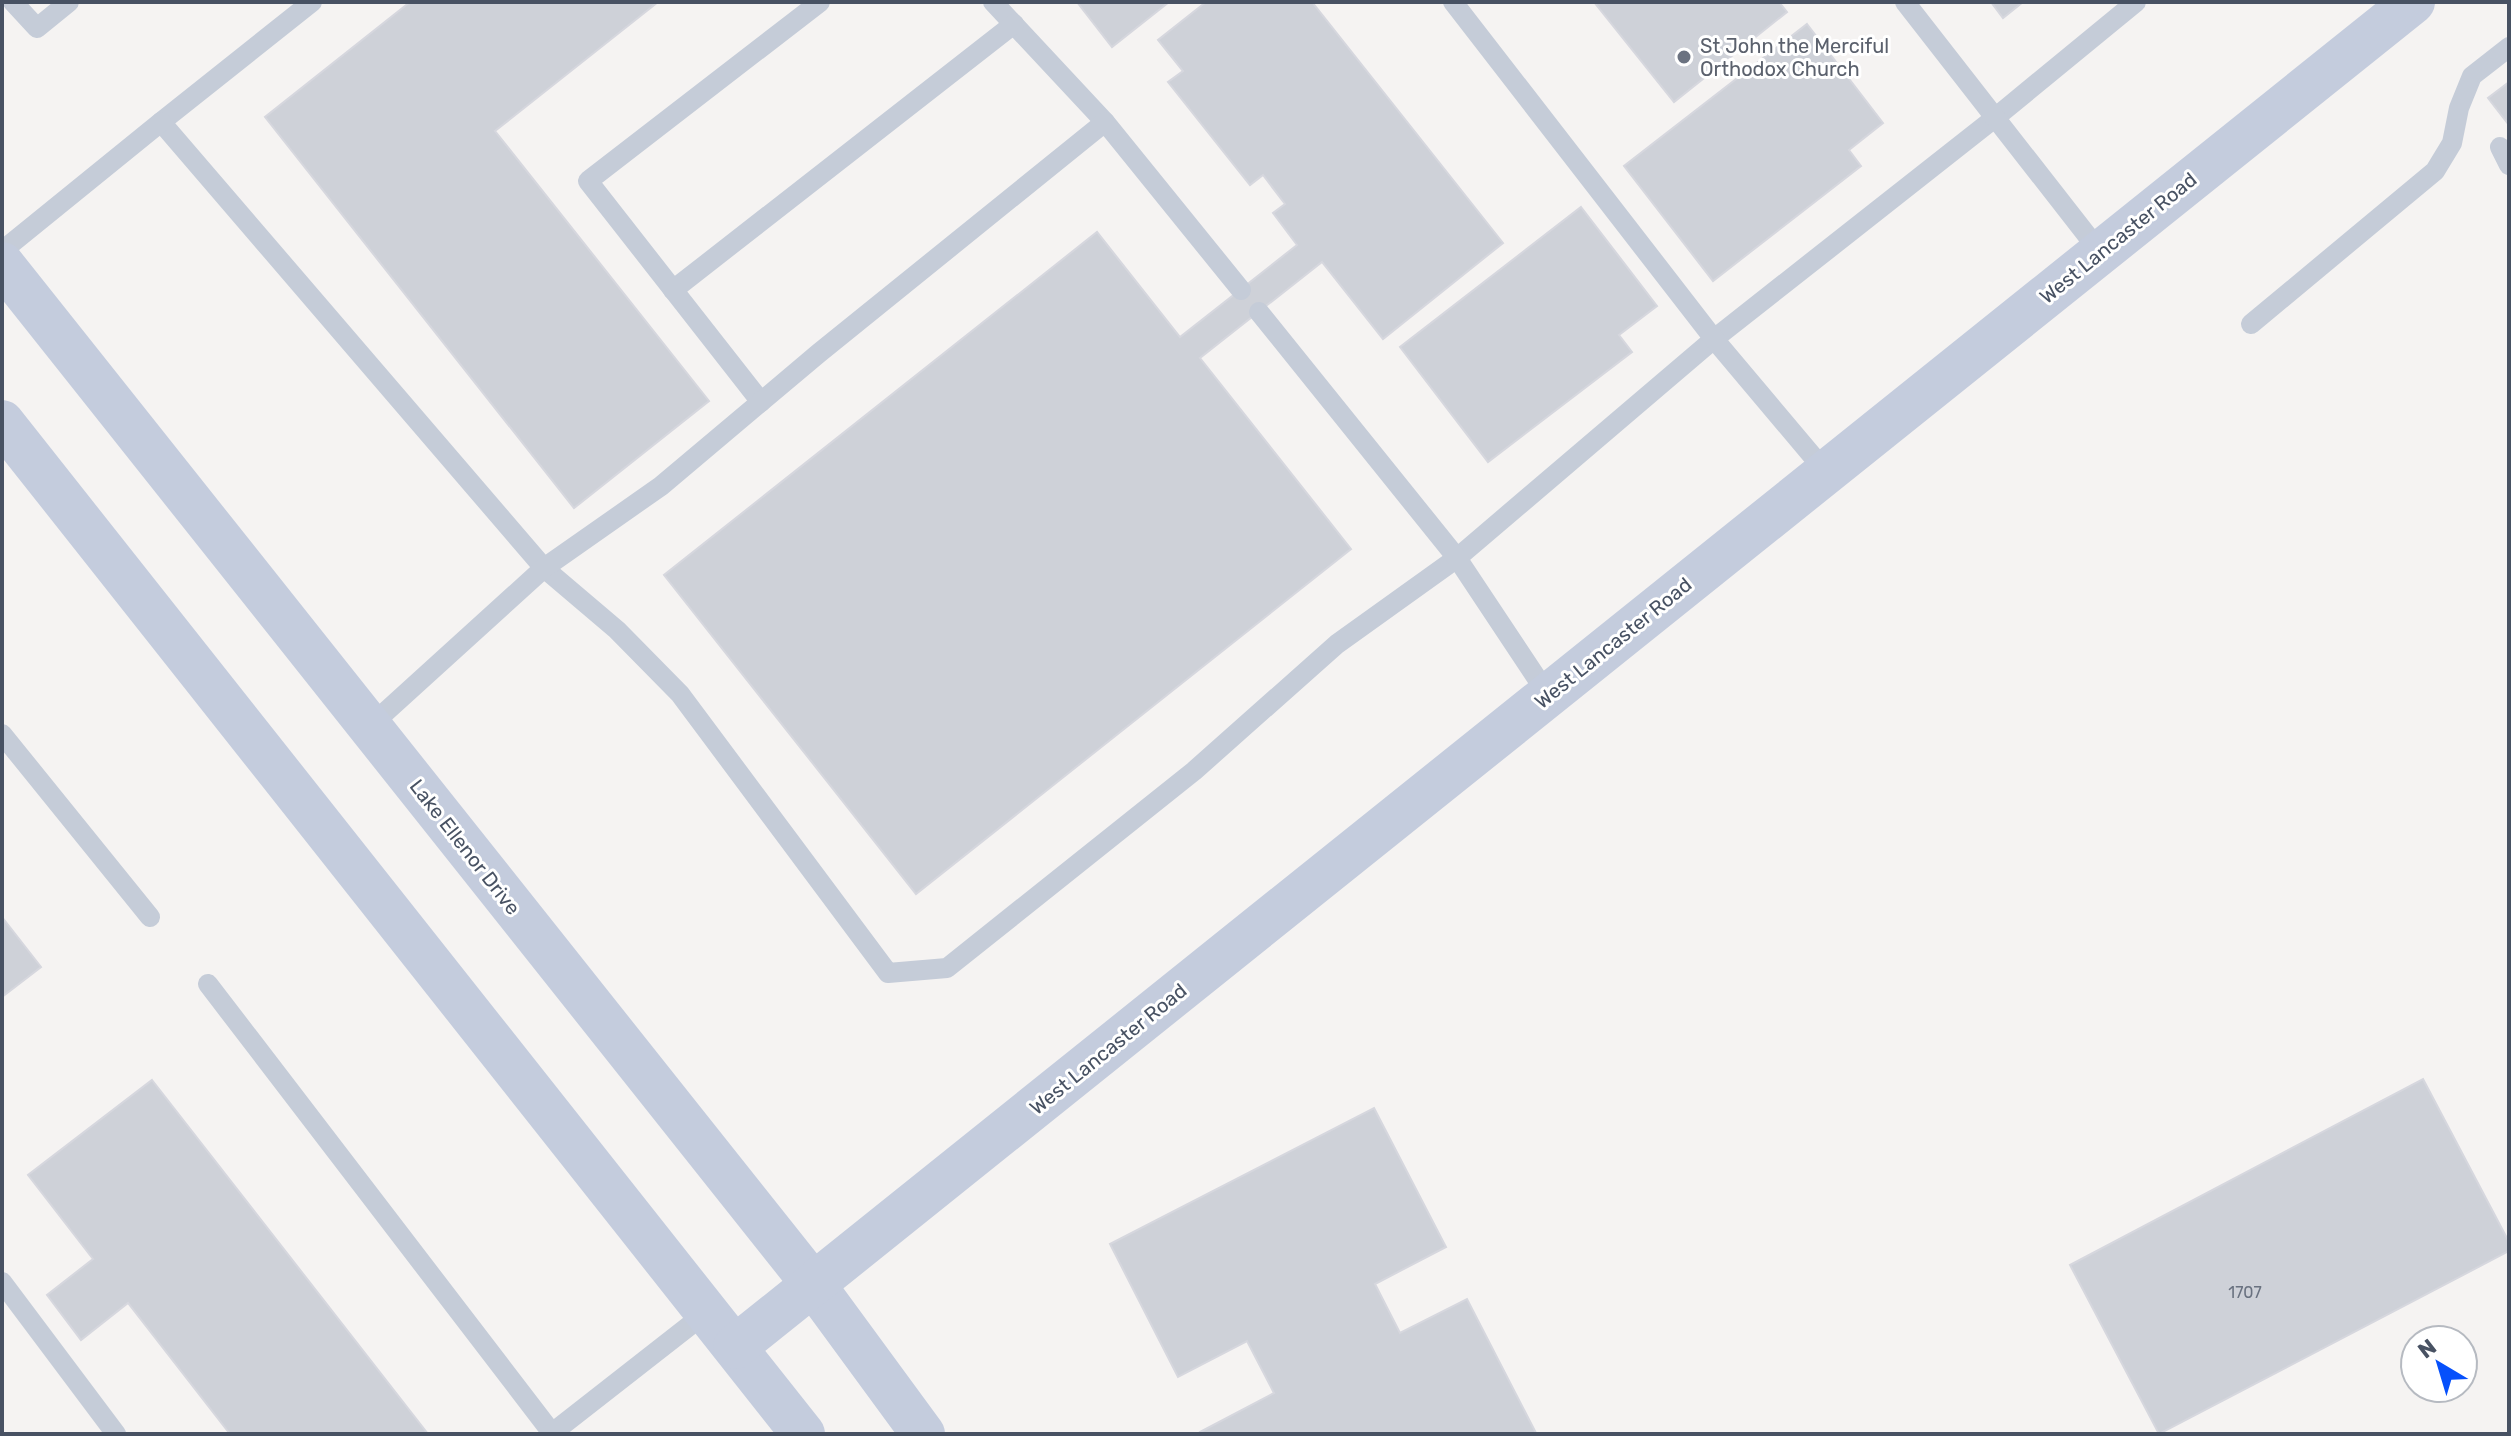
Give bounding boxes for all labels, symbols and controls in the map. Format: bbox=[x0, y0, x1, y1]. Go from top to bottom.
place label: St John the Merciful Orthodox Church bbox=[1700, 34, 1889, 81]
marker: St John the Merciful Orthodox Church bbox=[1675, 48, 1693, 66]
street label: West Lancaster Road bbox=[2035, 167, 2201, 309]
street label: West Lancaster Road bbox=[1530, 572, 1696, 714]
street label: Lake Ellenor Drive bbox=[405, 775, 525, 919]
street label: West Lancaster Road bbox=[1025, 978, 1191, 1120]
house number: 1707 bbox=[2228, 1283, 2262, 1302]
north arrow bbox=[2399, 1324, 2479, 1404]
text: N bbox=[2412, 1333, 2442, 1364]

